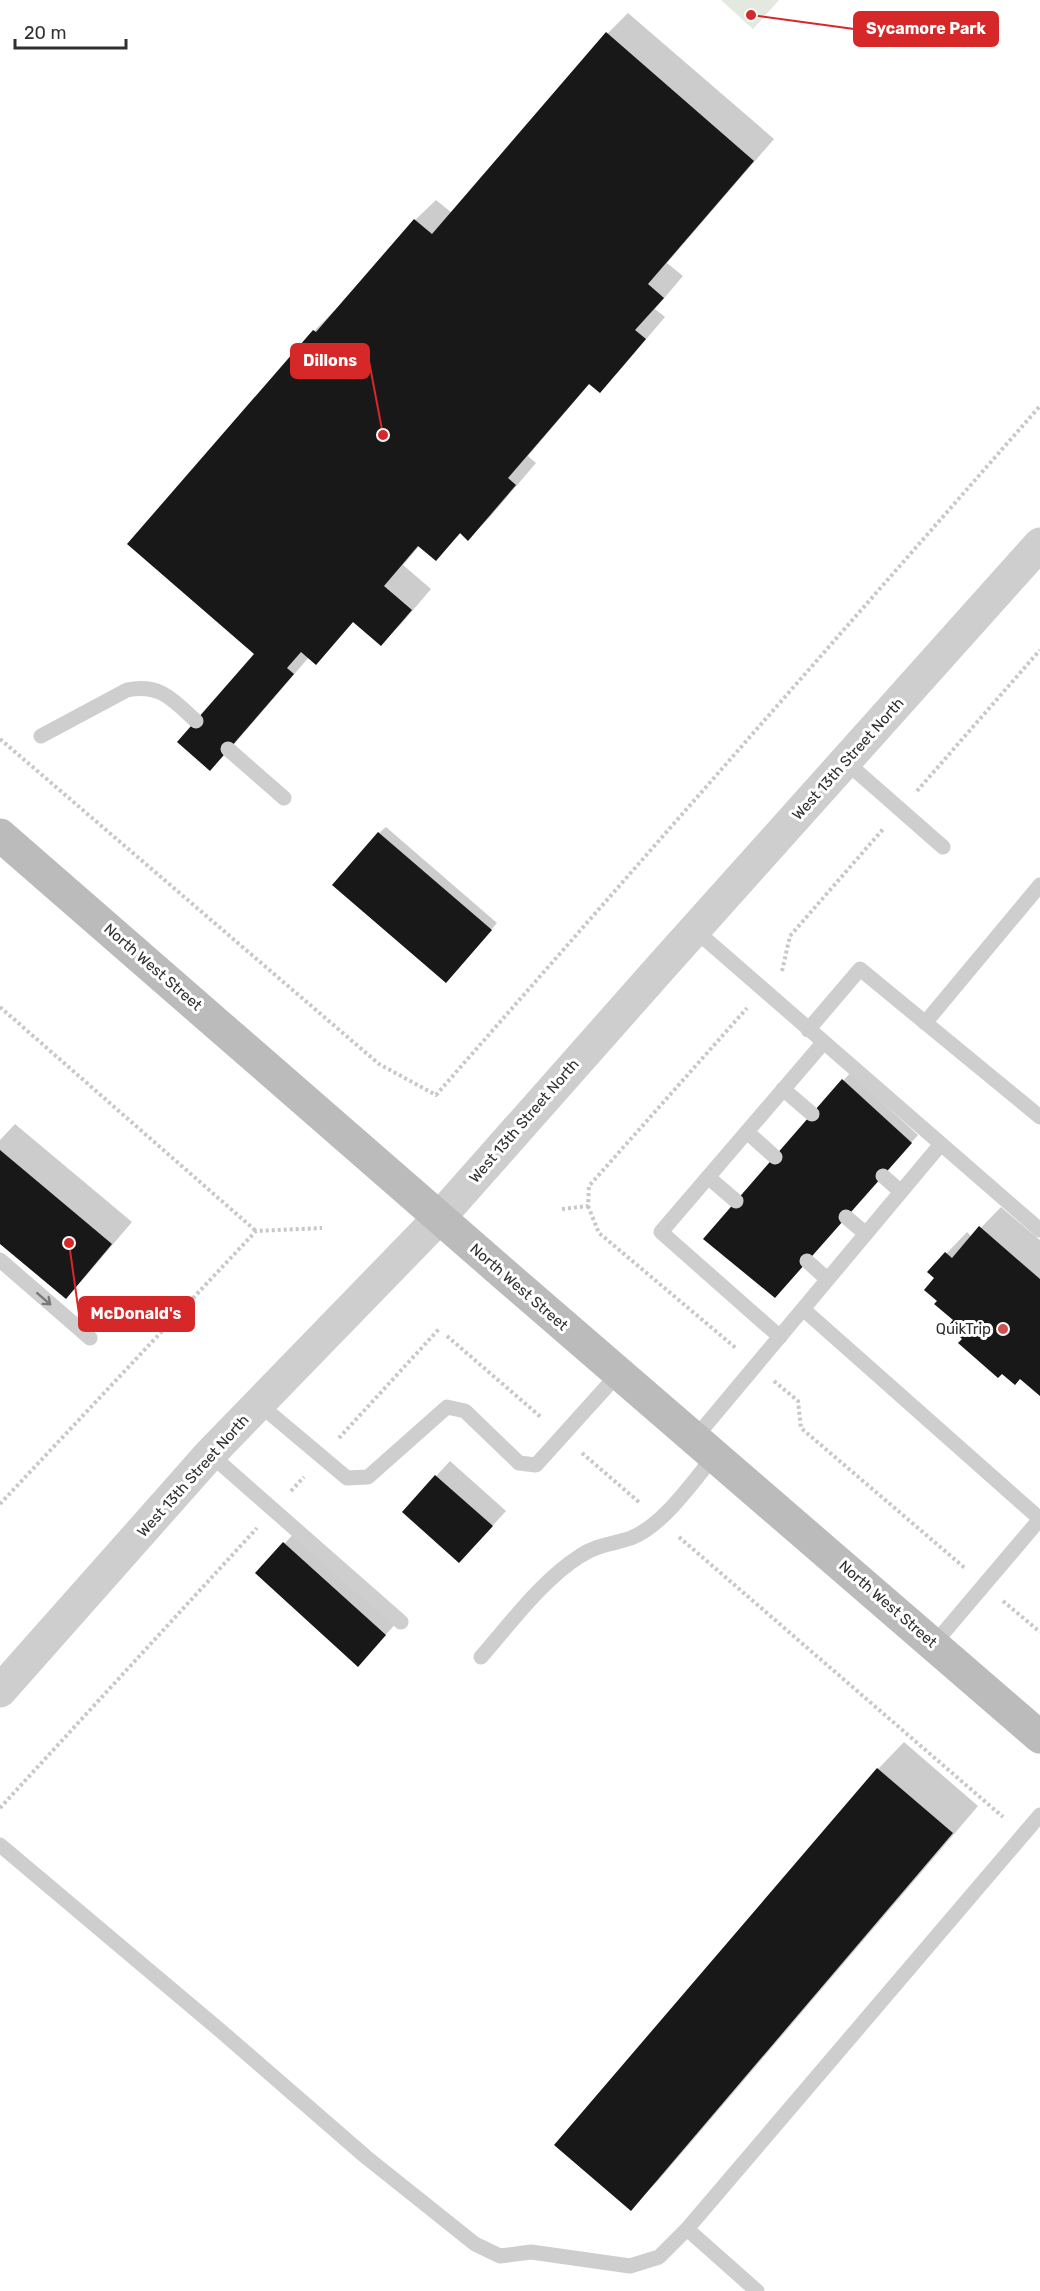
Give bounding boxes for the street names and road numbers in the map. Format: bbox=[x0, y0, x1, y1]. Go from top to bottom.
street label: West 13th Street North bbox=[788, 694, 908, 824]
street label: North West Street bbox=[100, 920, 206, 1014]
street label: West 13th Street North bbox=[465, 1055, 583, 1187]
street label: North West Street bbox=[466, 1240, 572, 1334]
street label: West 13th Street North bbox=[133, 1411, 253, 1541]
street label: North West Street bbox=[835, 1557, 941, 1651]

